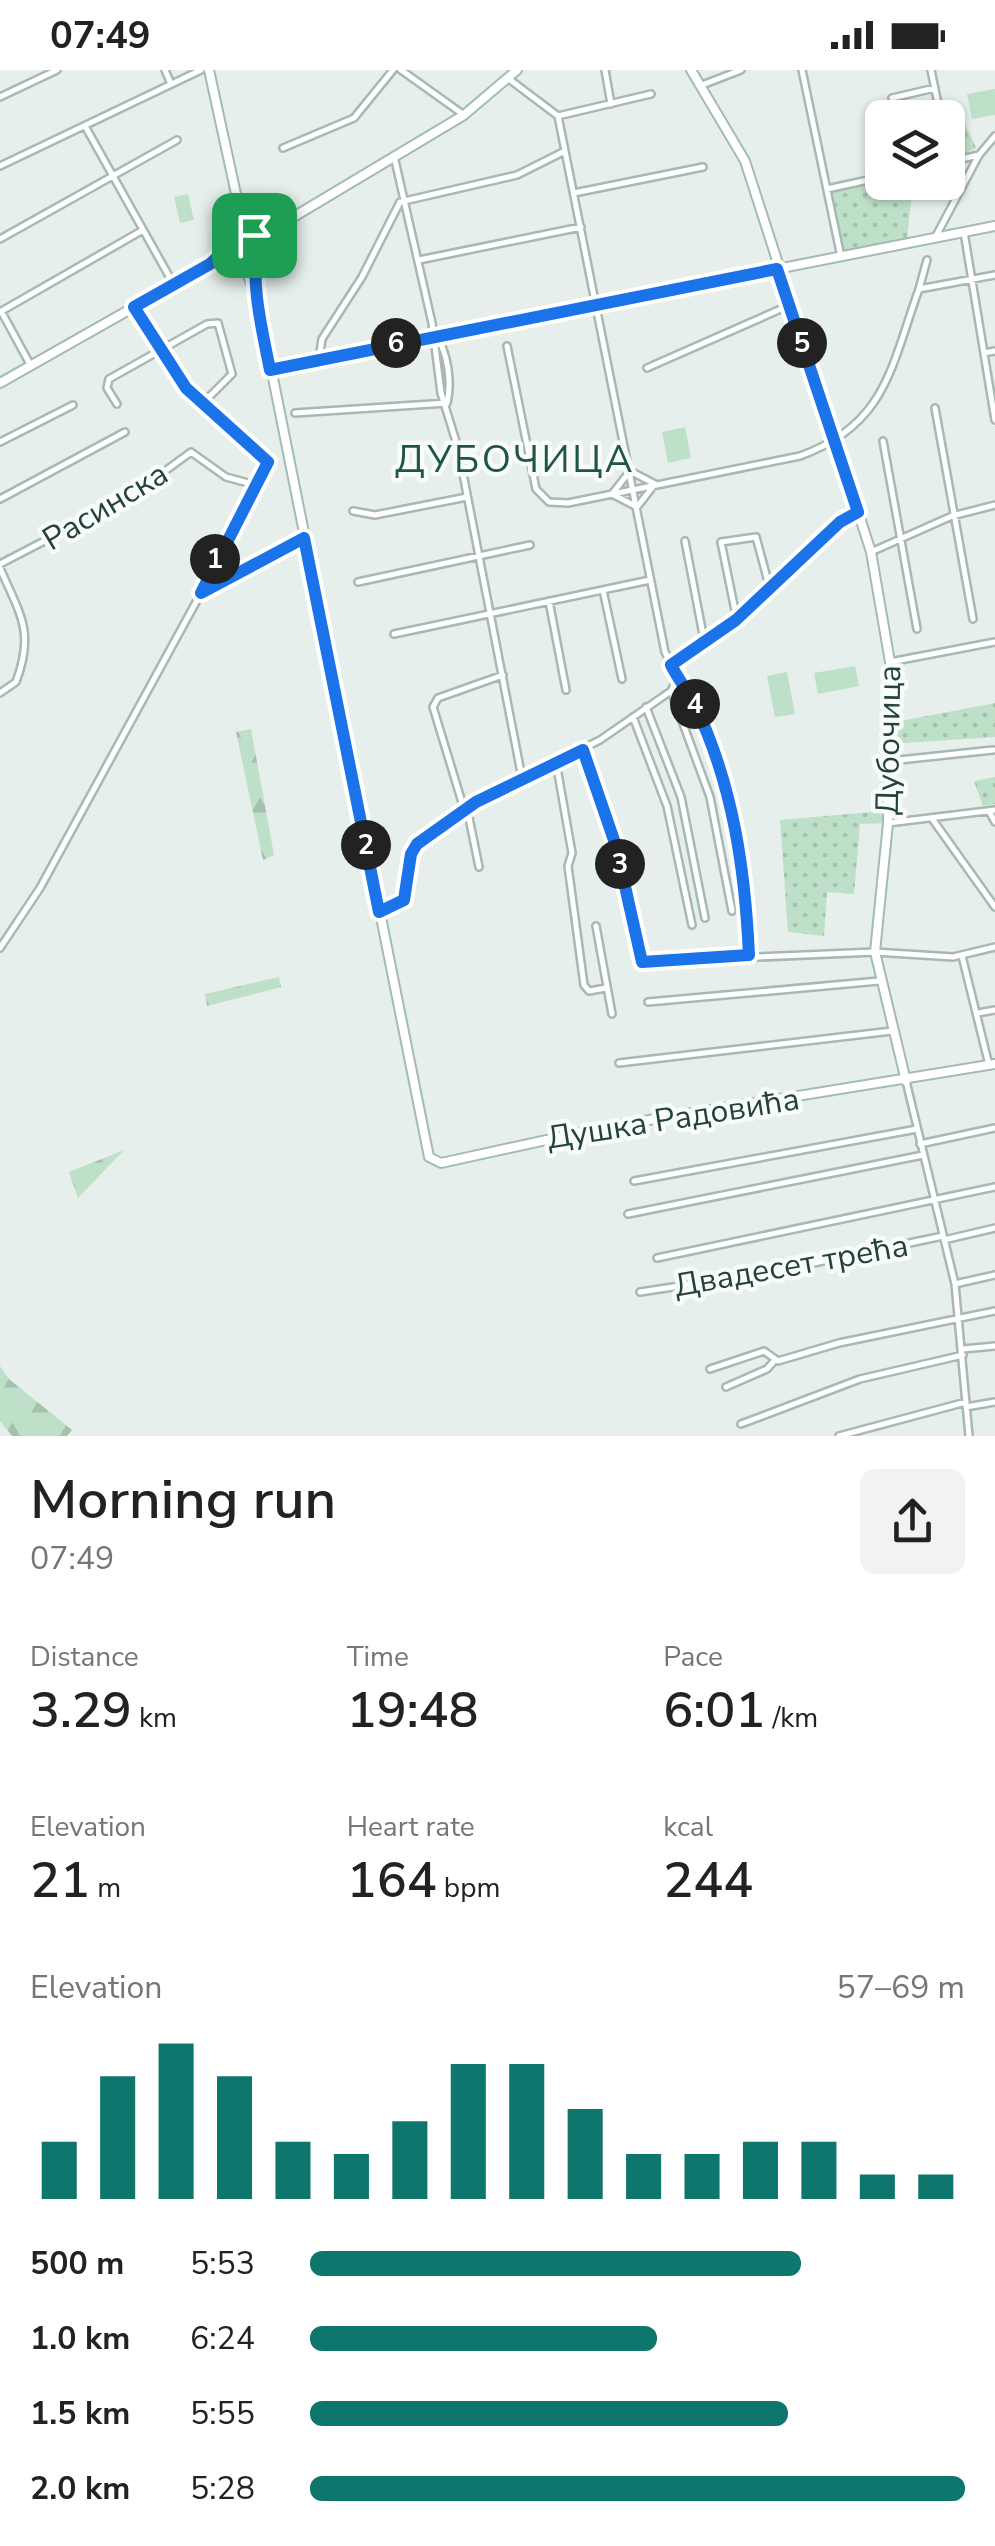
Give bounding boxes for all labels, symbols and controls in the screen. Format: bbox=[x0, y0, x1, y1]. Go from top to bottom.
text: 07:49 bbox=[50, 10, 151, 61]
map controls bbox=[865, 100, 965, 200]
button: layers bbox=[865, 100, 965, 200]
pin bbox=[212, 193, 297, 278]
icon: arrive bbox=[227, 208, 282, 263]
pin: 6 bbox=[371, 318, 421, 368]
pin: 5 bbox=[777, 318, 827, 368]
text: 6 bbox=[388, 324, 404, 362]
text: 5 bbox=[794, 324, 810, 362]
district label: ДУБОЧИЦА bbox=[395, 434, 635, 485]
street label: Расинска bbox=[35, 452, 176, 561]
pin: 1 bbox=[190, 534, 240, 584]
text: 1 bbox=[207, 540, 223, 578]
street label: Дубочица bbox=[866, 665, 911, 815]
pin: 4 bbox=[670, 679, 720, 729]
text: 4 bbox=[687, 685, 703, 723]
pin: 2 bbox=[341, 820, 391, 870]
text: 2 bbox=[358, 826, 374, 864]
pin: 3 bbox=[595, 839, 645, 889]
text: 3 bbox=[612, 845, 628, 883]
street label: Душка Радовића bbox=[544, 1077, 802, 1160]
street label: Двадесет трећа bbox=[671, 1224, 912, 1307]
text: Morning run bbox=[30, 1462, 336, 1537]
button: share bbox=[860, 1469, 965, 1574]
text: 07:49 bbox=[30, 1537, 114, 1580]
text: Distance bbox=[30, 1638, 139, 1676]
text: Time bbox=[347, 1638, 409, 1676]
text: Pace bbox=[663, 1638, 723, 1676]
text: 3.29 bbox=[30, 1676, 132, 1745]
text: 19:48 bbox=[347, 1676, 479, 1745]
text: 6:01 bbox=[663, 1676, 765, 1745]
text: km bbox=[132, 1699, 177, 1737]
text: /km bbox=[765, 1699, 818, 1737]
text: Elevation bbox=[30, 1808, 146, 1846]
text: Heart rate bbox=[347, 1808, 475, 1846]
text: kcal bbox=[663, 1808, 713, 1846]
text: 21 bbox=[30, 1846, 90, 1915]
text: 164 bbox=[347, 1846, 437, 1915]
text: 244 bbox=[663, 1846, 753, 1915]
text: m bbox=[90, 1869, 121, 1907]
text: bpm bbox=[437, 1869, 500, 1907]
text: Elevation bbox=[30, 1966, 163, 2009]
text: 57–69 m bbox=[837, 1966, 965, 2009]
text: 500 m bbox=[30, 2242, 124, 2285]
text: 5:53 bbox=[190, 2242, 255, 2285]
text: 1.0 km bbox=[30, 2317, 130, 2360]
text: 6:24 bbox=[190, 2317, 255, 2360]
text: 1.5 km bbox=[30, 2392, 130, 2435]
text: 5:55 bbox=[190, 2392, 255, 2435]
text: 2.0 km bbox=[30, 2467, 130, 2510]
text: 5:28 bbox=[190, 2467, 255, 2510]

